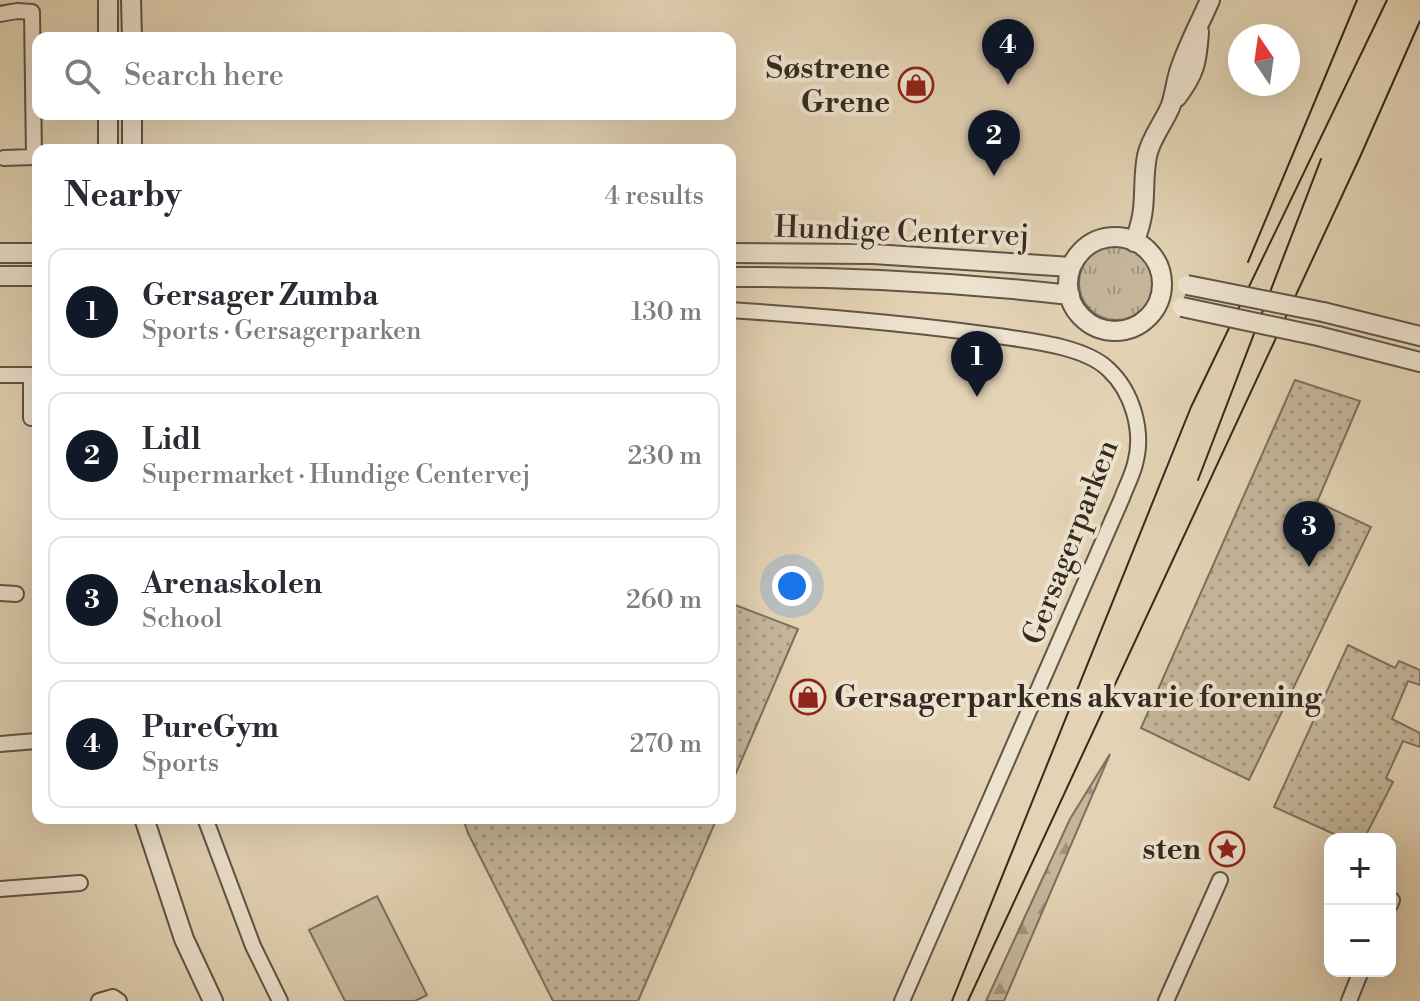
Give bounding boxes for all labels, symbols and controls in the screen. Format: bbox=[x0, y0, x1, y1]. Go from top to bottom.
pin: 4 bbox=[982, 19, 1034, 85]
north arrow bbox=[1228, 24, 1300, 96]
search box bbox=[32, 32, 736, 120]
place label: Søstrene Grene bbox=[766, 50, 890, 122]
icon: search bbox=[60, 54, 104, 98]
text: Search here bbox=[124, 57, 284, 95]
shop icon: Søstrene Grene bbox=[897, 66, 935, 104]
pin: 2 bbox=[968, 110, 1020, 176]
text: Nearby bbox=[64, 175, 182, 217]
text: 4 results bbox=[605, 180, 704, 212]
street label: Hundige Centervej bbox=[774, 209, 1030, 255]
text: Gersager Zumba bbox=[142, 277, 379, 315]
text: 1 bbox=[86, 296, 98, 328]
text: 130 m bbox=[631, 296, 702, 328]
text: Sports · Gersagerparken bbox=[142, 315, 422, 347]
pin: 1 bbox=[951, 331, 1003, 397]
text: Lidl bbox=[142, 421, 201, 459]
street label: Gersagerparken bbox=[1014, 435, 1127, 650]
text: 2 bbox=[84, 440, 100, 472]
text: 230 m bbox=[627, 440, 702, 472]
text: Supermarket · Hundige Centervej bbox=[142, 459, 531, 491]
pin: 3 bbox=[1283, 501, 1335, 567]
text: Arenaskolen bbox=[142, 565, 322, 603]
your location bbox=[772, 566, 812, 606]
text: 3 bbox=[84, 584, 100, 616]
text: 260 m bbox=[626, 584, 702, 616]
text: School bbox=[142, 603, 222, 635]
shop icon: Gersagerparkens akvarie forening bbox=[789, 678, 827, 716]
place label: Gersagerparkens akvarie forening bbox=[834, 679, 1322, 717]
text: PureGym bbox=[142, 709, 279, 747]
text: 4 bbox=[83, 728, 101, 760]
text: 270 m bbox=[629, 728, 702, 760]
text: Sports bbox=[142, 747, 219, 779]
place icon: sten bbox=[1208, 830, 1246, 868]
place label: sten bbox=[1143, 831, 1202, 869]
map controls bbox=[1324, 833, 1396, 977]
button: + bbox=[1324, 833, 1396, 905]
button: − bbox=[1324, 905, 1396, 977]

